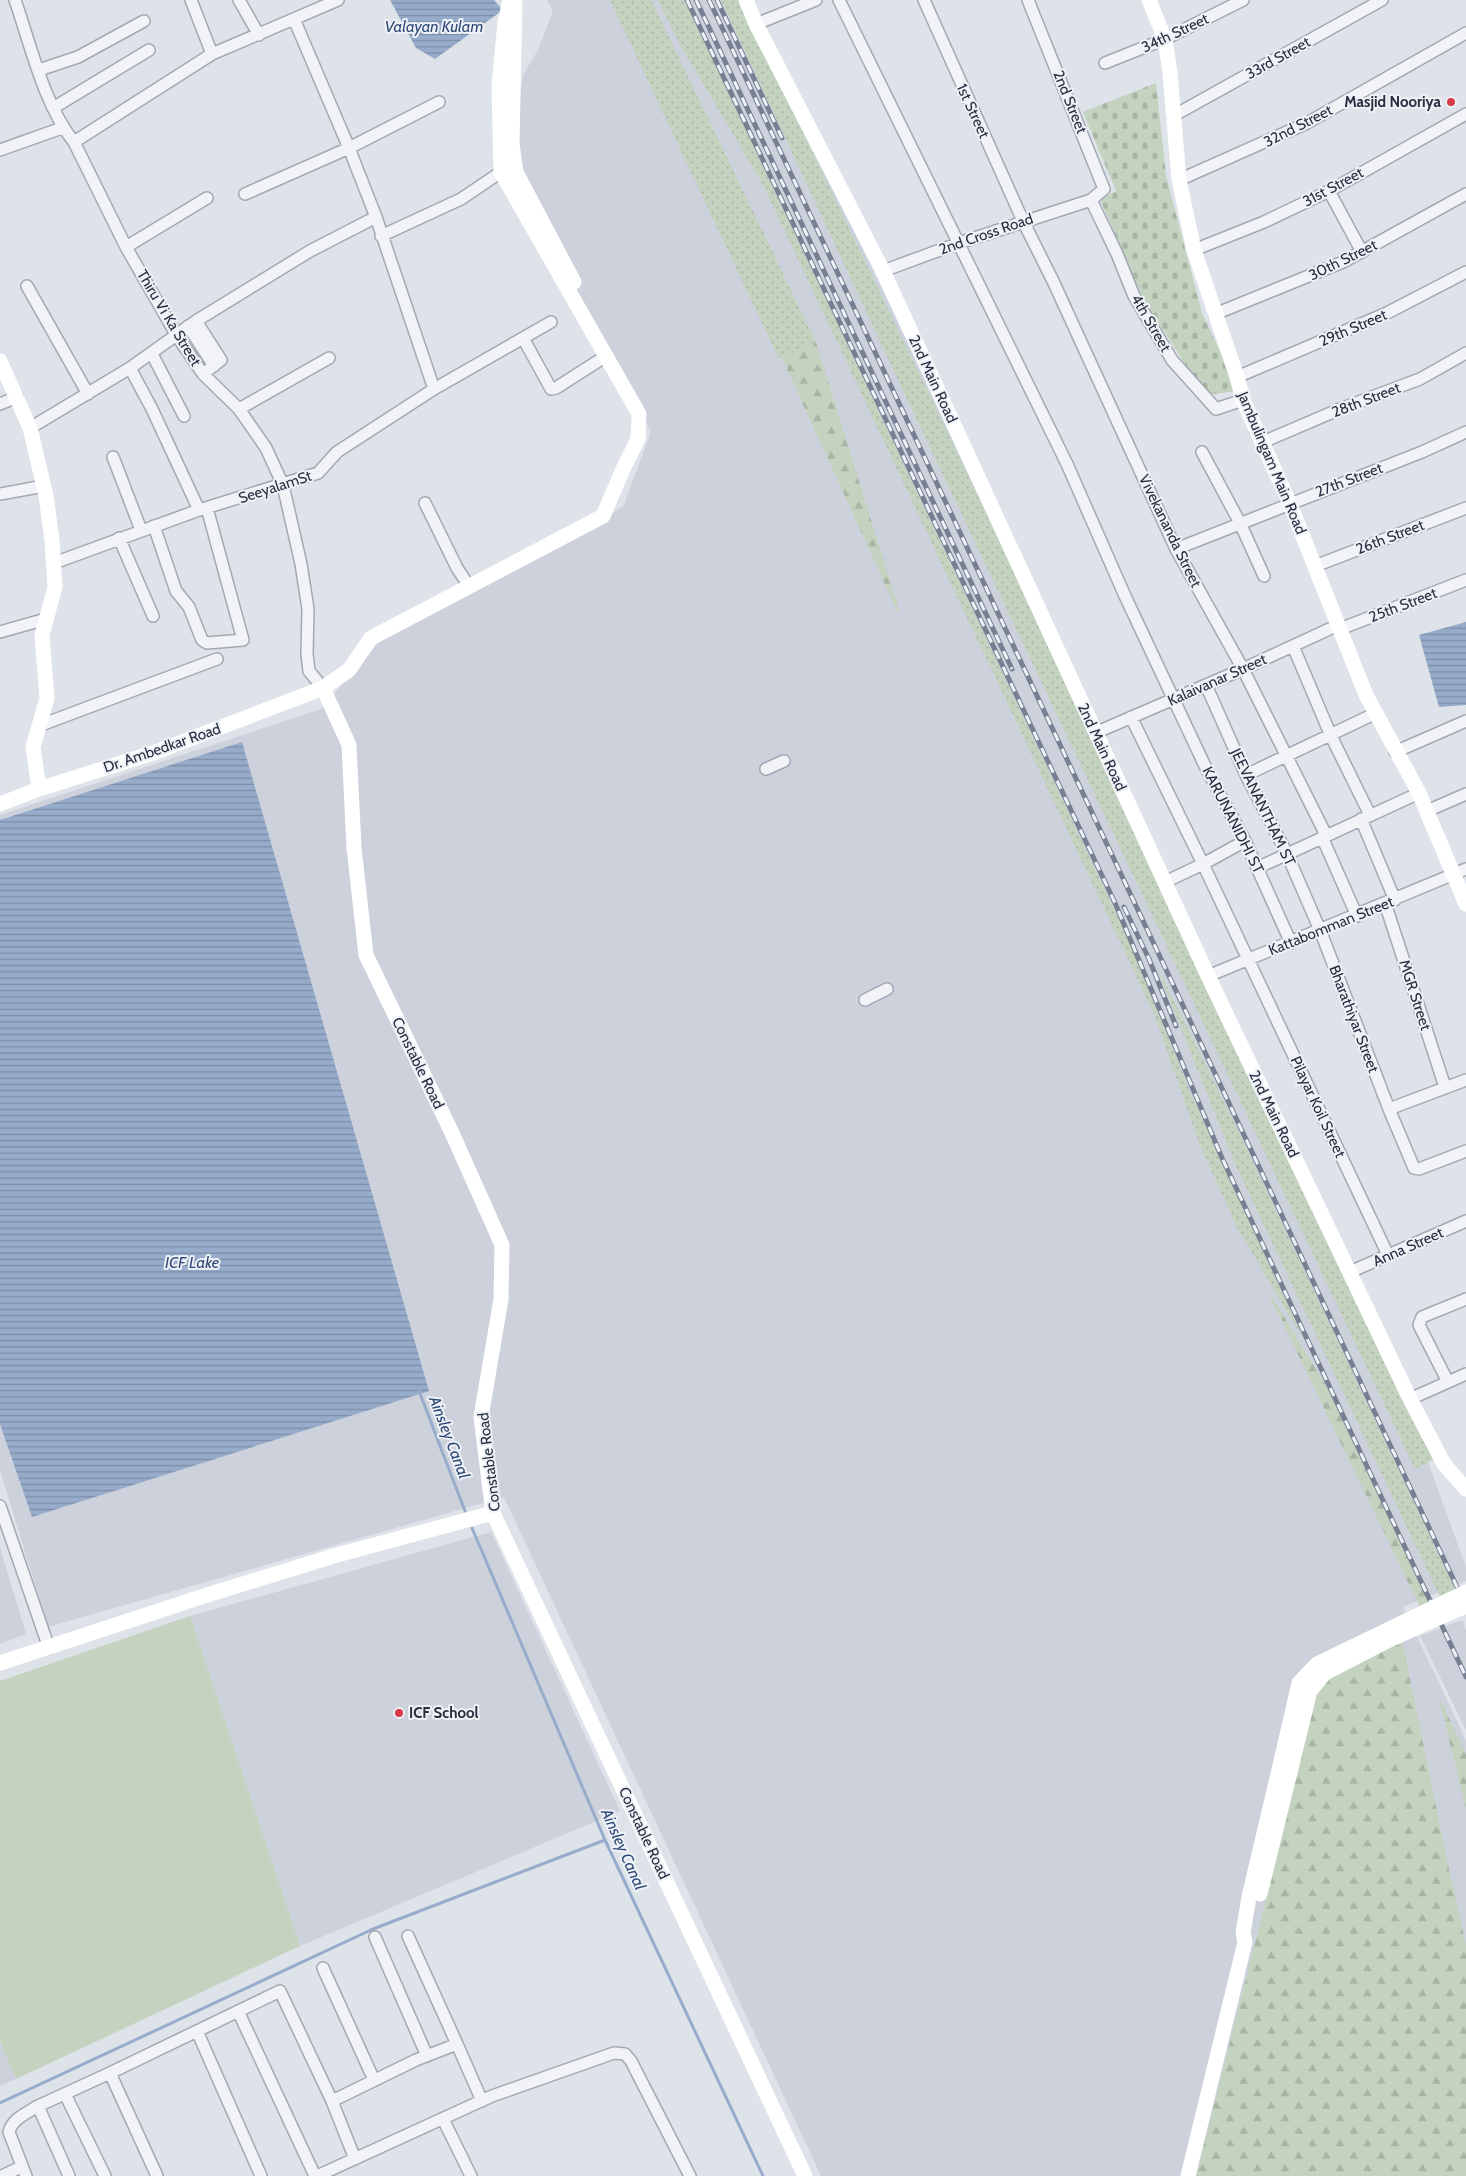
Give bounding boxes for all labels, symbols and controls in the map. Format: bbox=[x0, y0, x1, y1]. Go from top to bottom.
street label: 34th Street bbox=[1139, 10, 1211, 56]
water label: Valayan Kulam bbox=[385, 17, 483, 36]
street label: 33rd Street bbox=[1243, 33, 1313, 83]
street label: 2nd Street bbox=[1049, 68, 1091, 136]
street label: 1st Street bbox=[953, 81, 993, 141]
place label: Masjid Nooriya bbox=[1344, 93, 1442, 111]
marker: Masjid Nooriya bbox=[1445, 96, 1457, 108]
street label: 32nd Street bbox=[1261, 101, 1335, 151]
street label: 31st Street bbox=[1300, 164, 1366, 210]
street label: 2nd Cross Road bbox=[937, 210, 1035, 258]
street label: 30th Street bbox=[1306, 236, 1380, 284]
street label: Thiru Vi Ka Street bbox=[133, 267, 205, 369]
street label: 4th Street bbox=[1127, 291, 1175, 355]
street label: 29th Street bbox=[1317, 306, 1389, 350]
street label: 2nd Main Road bbox=[905, 332, 961, 426]
street label: 28th Street bbox=[1329, 379, 1403, 421]
street label: Jambulingam Main Road bbox=[1233, 388, 1310, 537]
street label: 27th Street bbox=[1313, 459, 1385, 501]
street label: SeeyalamSt bbox=[236, 467, 314, 507]
street label: Vivekananda Street bbox=[1135, 472, 1205, 590]
street label: 26th Street bbox=[1353, 516, 1427, 558]
street label: 25th Street bbox=[1367, 584, 1439, 626]
street label: Kalaivanar Street bbox=[1165, 650, 1269, 710]
street label: 2nd Main Road bbox=[1074, 700, 1130, 794]
street label: Dr. Ambedkar Road bbox=[101, 719, 223, 777]
street label: JEEVANANTHAM ST bbox=[1226, 744, 1299, 869]
street label: KARUNANIDHI ST bbox=[1198, 764, 1268, 876]
street label: Kattabomman Street bbox=[1266, 893, 1396, 959]
street label: MGR Street bbox=[1395, 957, 1435, 1033]
street label: Bharathiyar Street bbox=[1325, 963, 1383, 1075]
street label: Constable Road bbox=[388, 1014, 448, 1112]
street label: Pilayar Koil Street bbox=[1287, 1053, 1349, 1161]
street label: 2nd Main Road bbox=[1245, 1067, 1303, 1161]
street label: Anna Street bbox=[1370, 1223, 1446, 1271]
water label: ICF Lake bbox=[165, 1253, 219, 1272]
water label: Ainsley Canal bbox=[425, 1392, 474, 1481]
street label: Constable Road bbox=[474, 1412, 504, 1512]
place label: ICF School bbox=[409, 1704, 479, 1722]
marker: ICF School bbox=[393, 1707, 405, 1719]
street label: Constable Road bbox=[615, 1784, 673, 1882]
water label: Ainsley Canal bbox=[597, 1805, 650, 1893]

